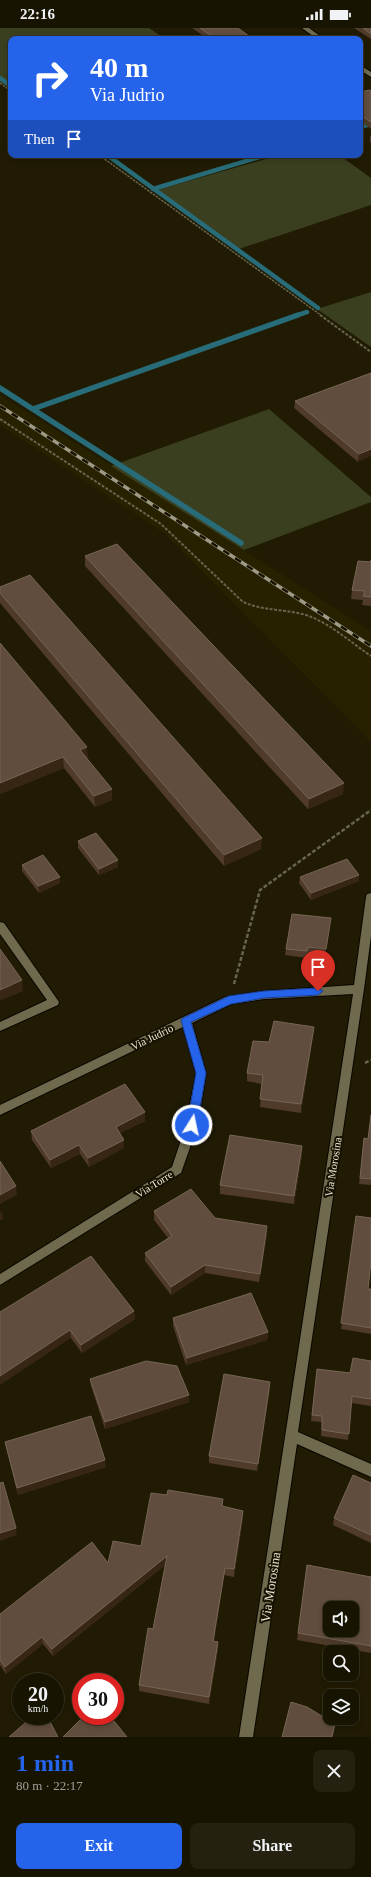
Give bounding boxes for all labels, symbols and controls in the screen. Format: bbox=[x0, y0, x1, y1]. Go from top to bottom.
text: 22:16 bbox=[20, 6, 55, 22]
icon: right bbox=[24, 52, 76, 104]
text: 40 m bbox=[90, 52, 148, 83]
text: Via Judrio bbox=[90, 85, 164, 105]
icon: arrive bbox=[63, 128, 85, 150]
text: Then bbox=[24, 131, 55, 147]
pin bbox=[301, 950, 335, 991]
icon: arrive bbox=[307, 956, 329, 978]
street label: Via Judrio bbox=[129, 1021, 176, 1052]
position arrow bbox=[171, 1104, 213, 1146]
street label: Via Morosina bbox=[322, 1136, 344, 1198]
street label: Via Torre bbox=[133, 1168, 175, 1200]
street label: Via Morosina bbox=[258, 1551, 283, 1623]
map controls bbox=[323, 1601, 359, 1725]
button: sound bbox=[323, 1601, 359, 1637]
button: search bbox=[323, 1645, 359, 1681]
speed limit sign: 30 bbox=[72, 1673, 124, 1725]
text: 20 bbox=[28, 1683, 48, 1705]
button: layers bbox=[323, 1689, 359, 1725]
text: km/h bbox=[28, 1703, 48, 1714]
text: 1 min bbox=[16, 1750, 74, 1776]
button: close bbox=[313, 1750, 355, 1792]
text: 80 m · 22:17 bbox=[16, 1778, 83, 1793]
button: Exit bbox=[16, 1823, 182, 1869]
button: Share bbox=[190, 1823, 355, 1869]

